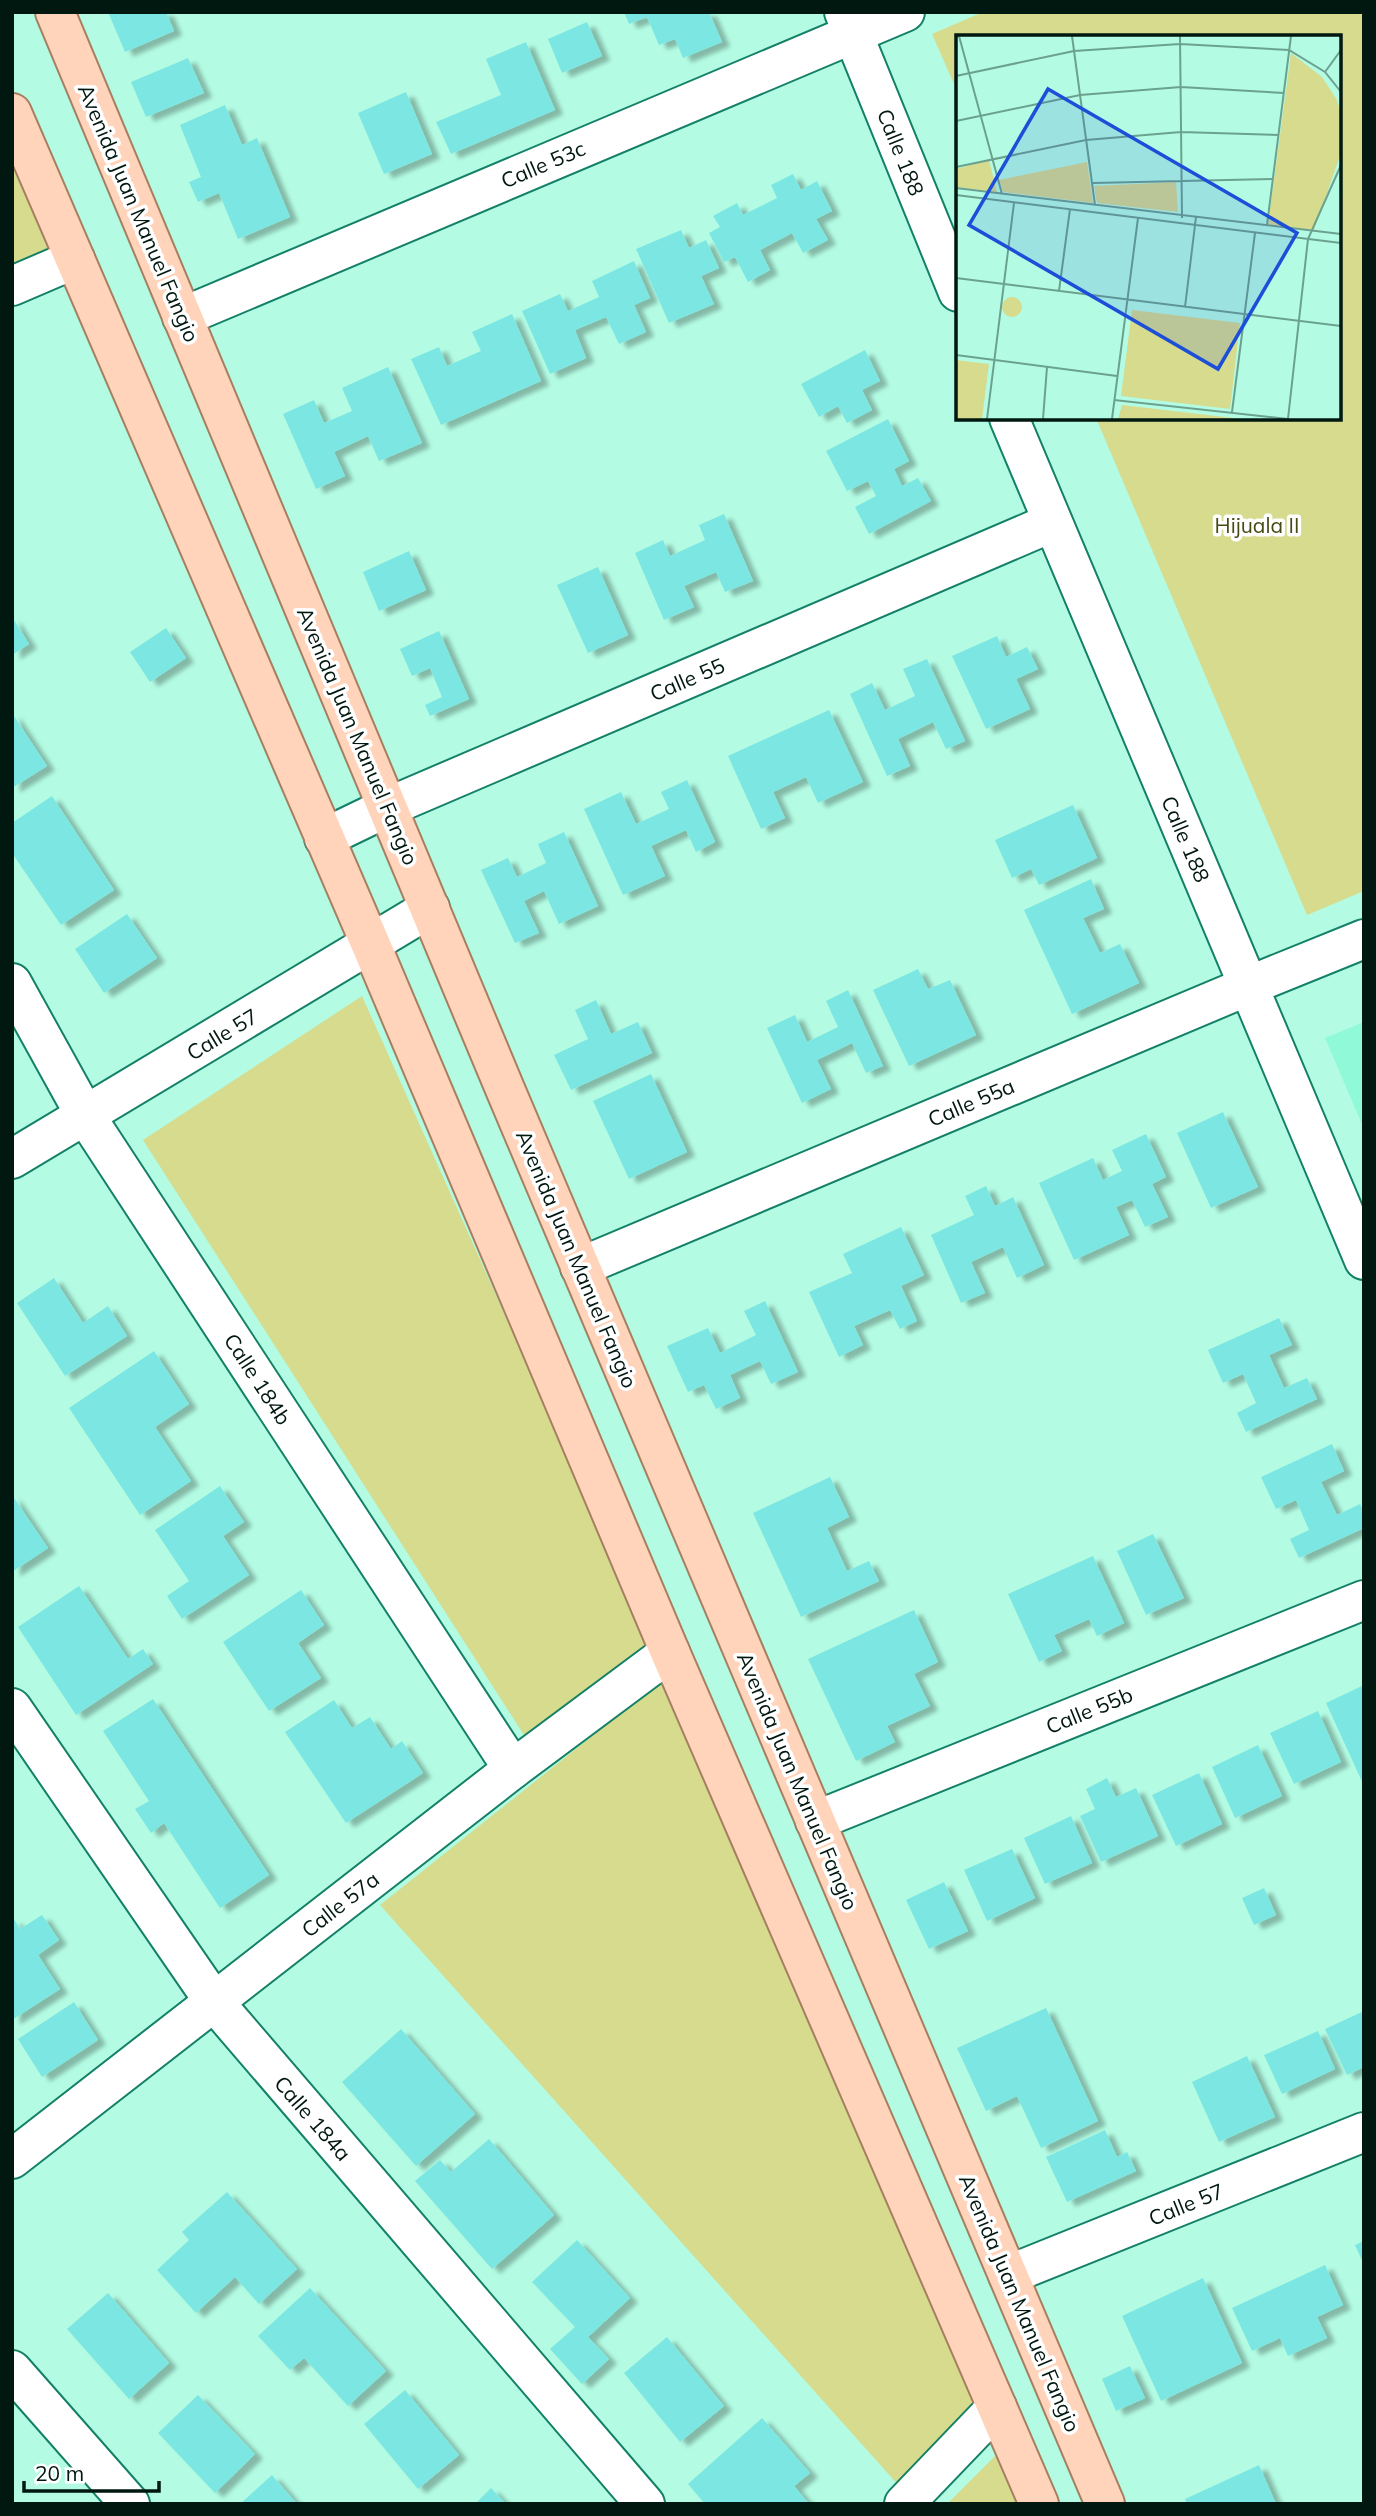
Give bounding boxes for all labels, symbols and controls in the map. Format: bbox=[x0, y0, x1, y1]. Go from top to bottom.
inset map bbox=[956, 35, 1341, 420]
street label: Avenida Juan Manuel Fangio bbox=[73, 80, 205, 346]
street label: Calle 188 bbox=[872, 105, 930, 199]
street label: Calle 53c bbox=[497, 135, 589, 193]
park label: Hijuala II bbox=[1215, 512, 1299, 538]
street label: Avenida Juan Manuel Fangio bbox=[292, 603, 424, 869]
street label: Calle 55 bbox=[646, 652, 728, 706]
street label: Calle 188 bbox=[1156, 792, 1216, 886]
street label: Calle 57 bbox=[182, 1003, 262, 1065]
street label: Calle 55a bbox=[924, 1072, 1018, 1132]
street label: Avenida Juan Manuel Fangio bbox=[511, 1126, 643, 1392]
street label: Calle 184b bbox=[219, 1328, 297, 1430]
street label: Avenida Juan Manuel Fangio bbox=[732, 1648, 864, 1914]
street label: Calle 55b bbox=[1042, 1681, 1136, 1739]
street label: Calle 57a bbox=[296, 1866, 384, 1942]
street label: Calle 184a bbox=[269, 2070, 357, 2166]
street label: Avenida Juan Manuel Fangio bbox=[954, 2170, 1086, 2436]
street label: Calle 57 bbox=[1145, 2177, 1227, 2231]
scale bar bbox=[24, 2450, 159, 2494]
text: 20 m bbox=[35, 2460, 84, 2486]

